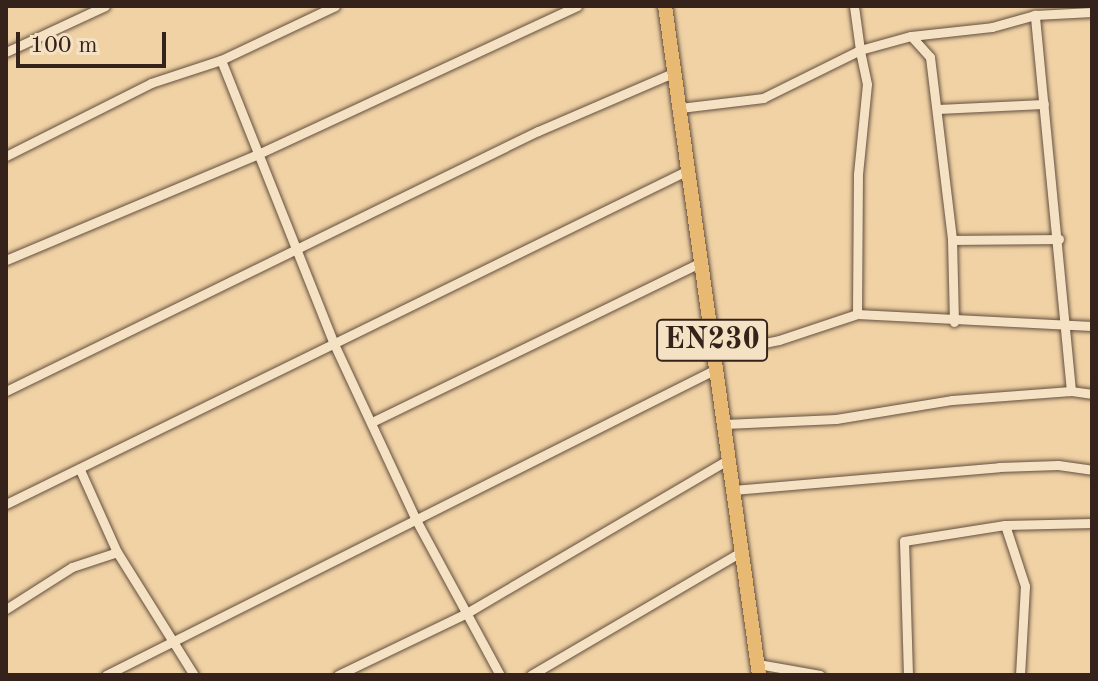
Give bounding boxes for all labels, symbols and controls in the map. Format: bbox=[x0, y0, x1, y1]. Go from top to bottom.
scale bar bbox=[20, 16, 170, 66]
text: 100 m bbox=[30, 34, 98, 58]
road number: EN230 bbox=[656, 314, 768, 366]

